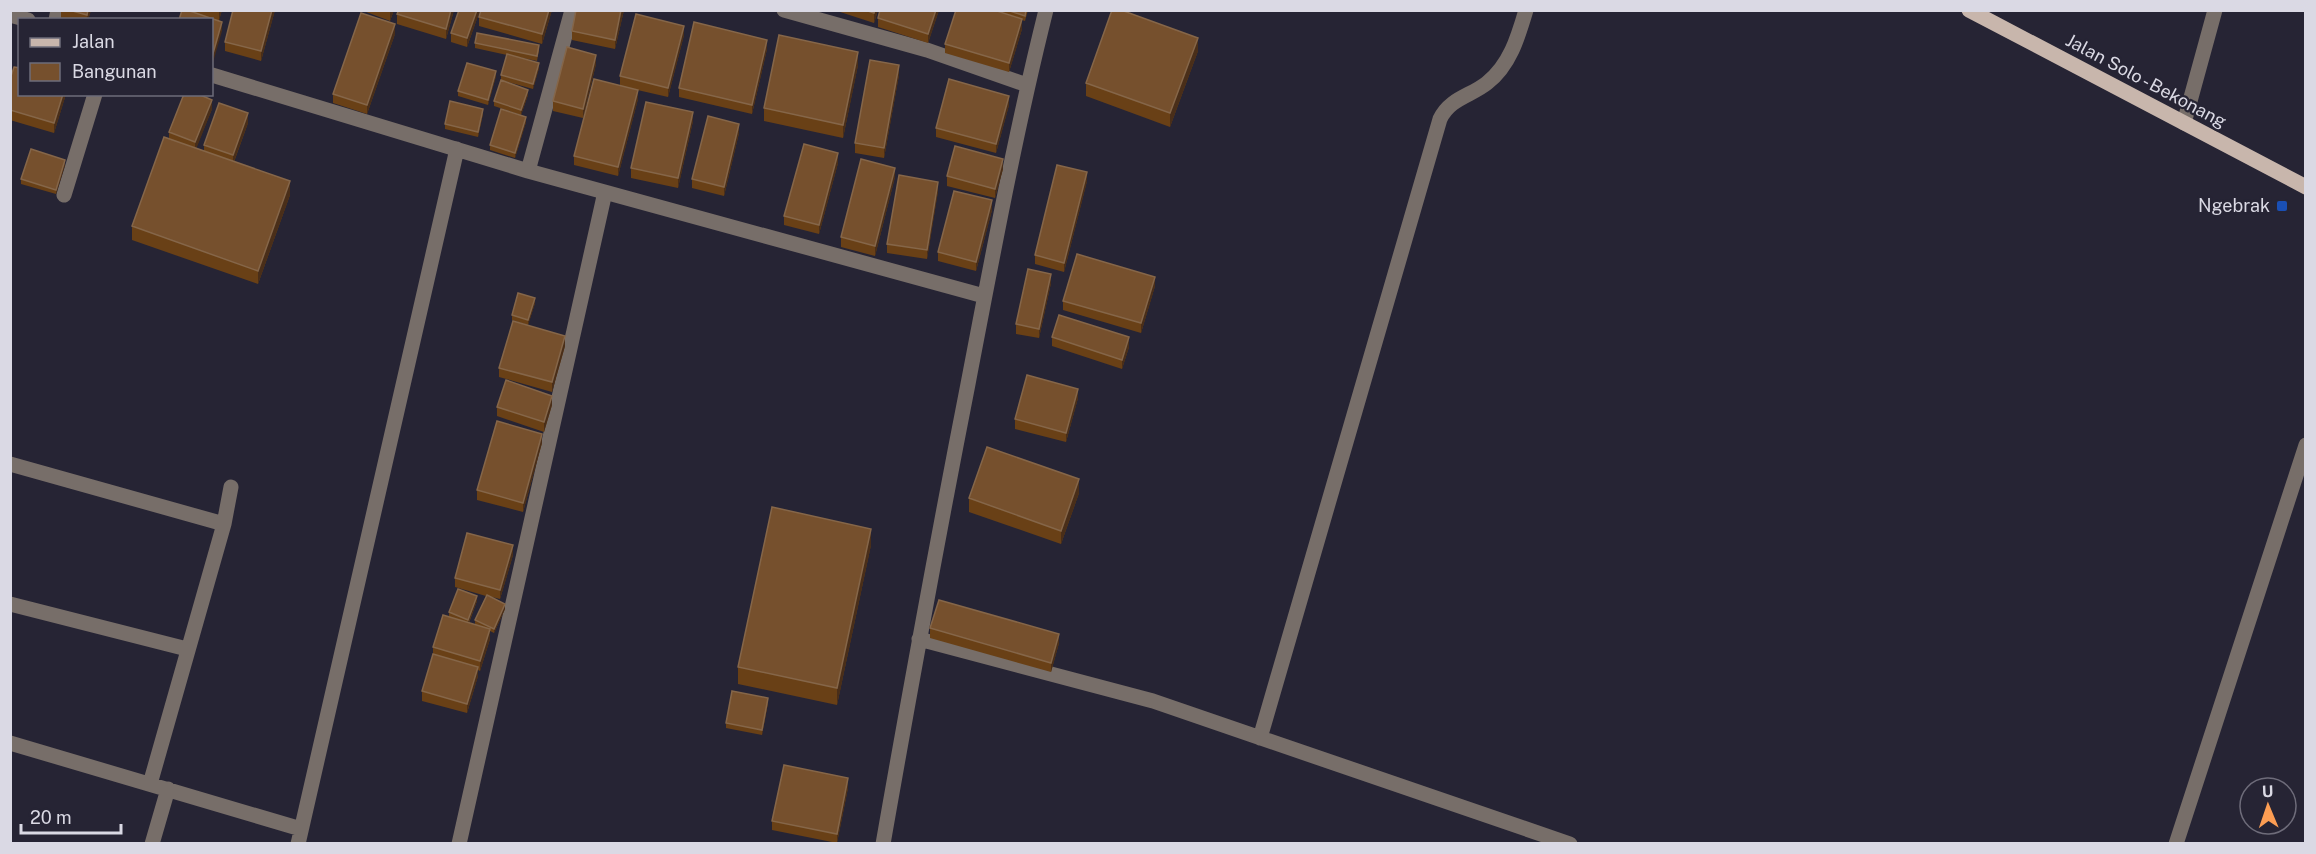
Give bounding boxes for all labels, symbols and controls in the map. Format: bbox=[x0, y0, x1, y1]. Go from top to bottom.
legend bbox=[18, 18, 213, 96]
street label: Jalan Solo - Bekonang bbox=[2062, 29, 2230, 132]
text: Jalan bbox=[72, 31, 115, 52]
text: Bangunan bbox=[72, 61, 157, 82]
place label: Ngebrak bbox=[2198, 195, 2270, 216]
marker: Ngebrak bbox=[2275, 199, 2289, 213]
north arrow bbox=[2238, 776, 2298, 836]
text: U bbox=[2261, 782, 2274, 801]
scale bar bbox=[21, 797, 122, 835]
text: 20 m bbox=[30, 807, 72, 828]

